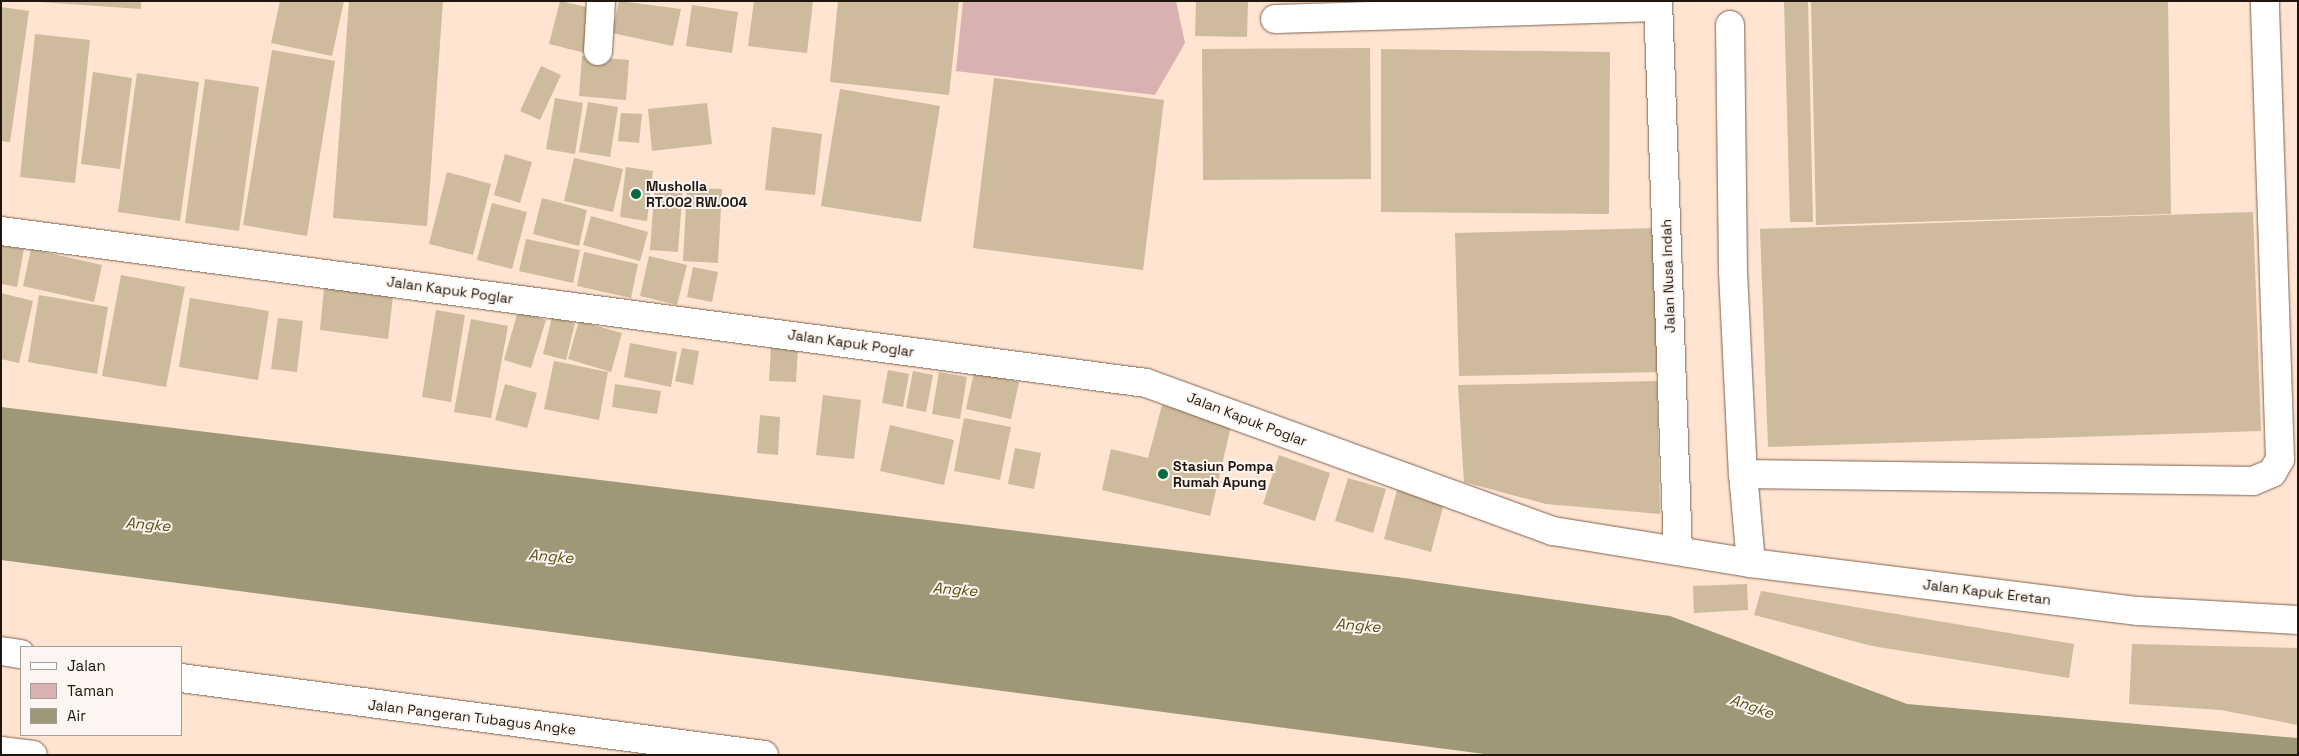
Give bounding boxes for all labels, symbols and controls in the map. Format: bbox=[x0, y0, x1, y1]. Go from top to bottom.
place label: Musholla RT.002 RW.004 bbox=[646, 178, 748, 210]
marker: Musholla RT.002 RW.004 bbox=[630, 188, 642, 200]
street label: Jalan Nusa Indah bbox=[1658, 219, 1678, 333]
street label: Jalan Kapuk Poglar bbox=[386, 273, 514, 307]
street label: Jalan Kapuk Poglar bbox=[787, 326, 915, 360]
street label: Jalan Kapuk Poglar bbox=[1184, 388, 1310, 450]
place label: Stasiun Pompa Rumah Apung bbox=[1173, 458, 1274, 491]
marker: Stasiun Pompa Rumah Apung bbox=[1157, 468, 1169, 480]
water label: Angke bbox=[125, 513, 171, 535]
water label: Angke bbox=[528, 545, 574, 567]
street label: Jalan Kapuk Eretan bbox=[1922, 576, 2052, 608]
water label: Angke bbox=[932, 578, 978, 600]
water label: Angke bbox=[1335, 614, 1381, 636]
legend bbox=[20, 646, 182, 736]
text: Jalan bbox=[67, 656, 106, 675]
text: Taman bbox=[67, 681, 114, 700]
water label: Angke bbox=[1728, 690, 1776, 722]
street label: Jalan Pangeran Tubagus Angke bbox=[367, 696, 577, 738]
text: Air bbox=[67, 706, 86, 725]

